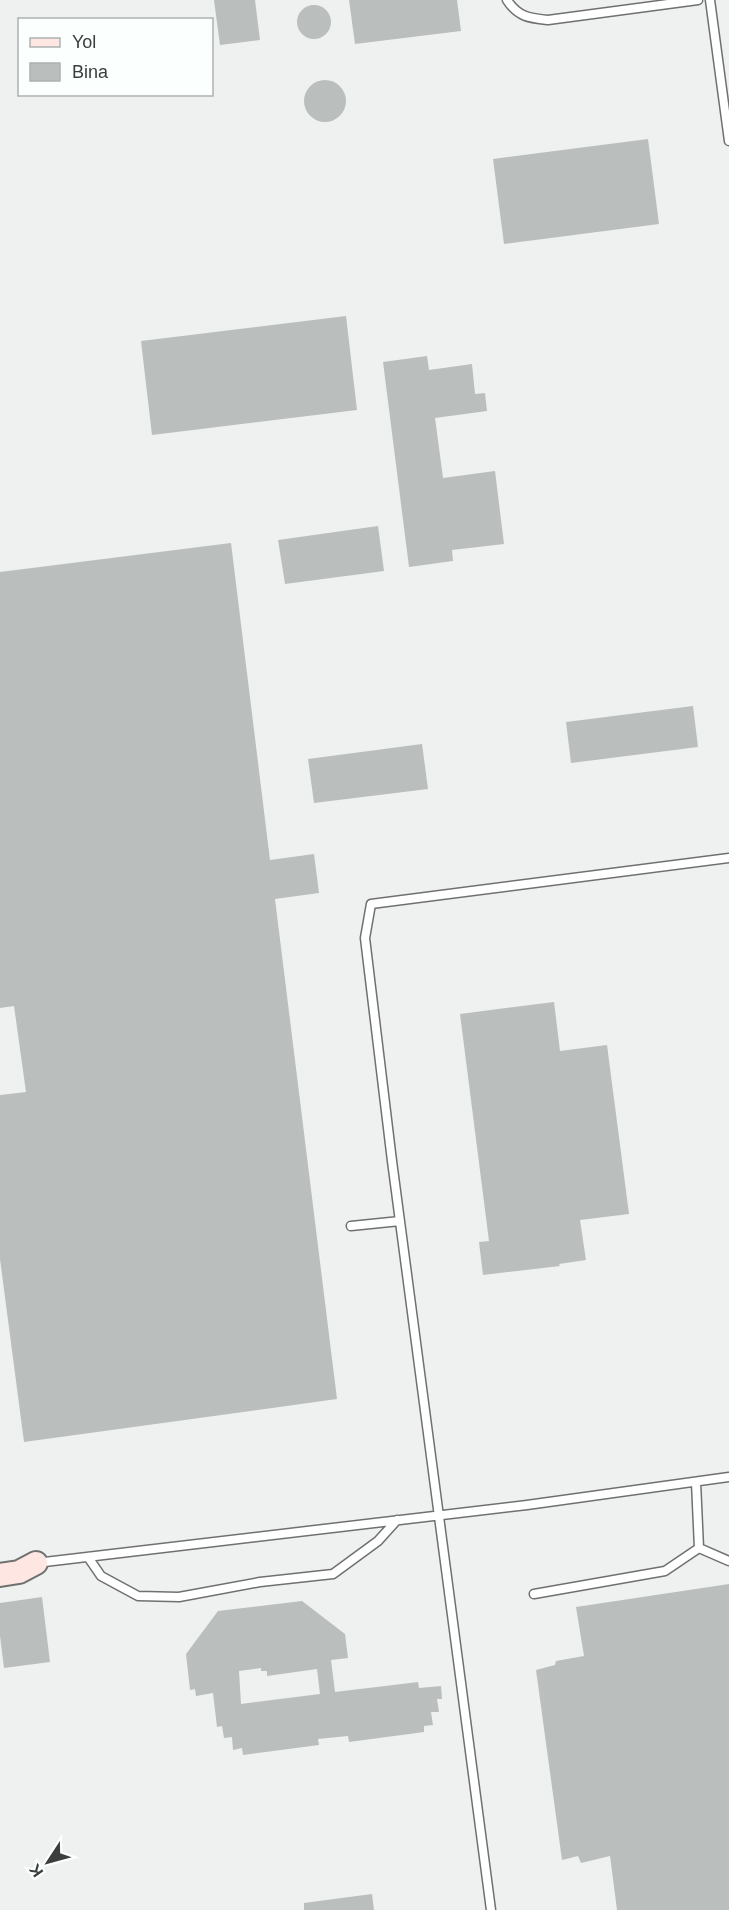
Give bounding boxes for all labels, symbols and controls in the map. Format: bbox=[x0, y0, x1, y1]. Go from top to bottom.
legend bbox=[18, 18, 213, 96]
text: Yol bbox=[72, 32, 96, 52]
text: Bina bbox=[72, 62, 109, 82]
north arrow bbox=[18, 1832, 78, 1892]
text: K bbox=[26, 1860, 47, 1880]

